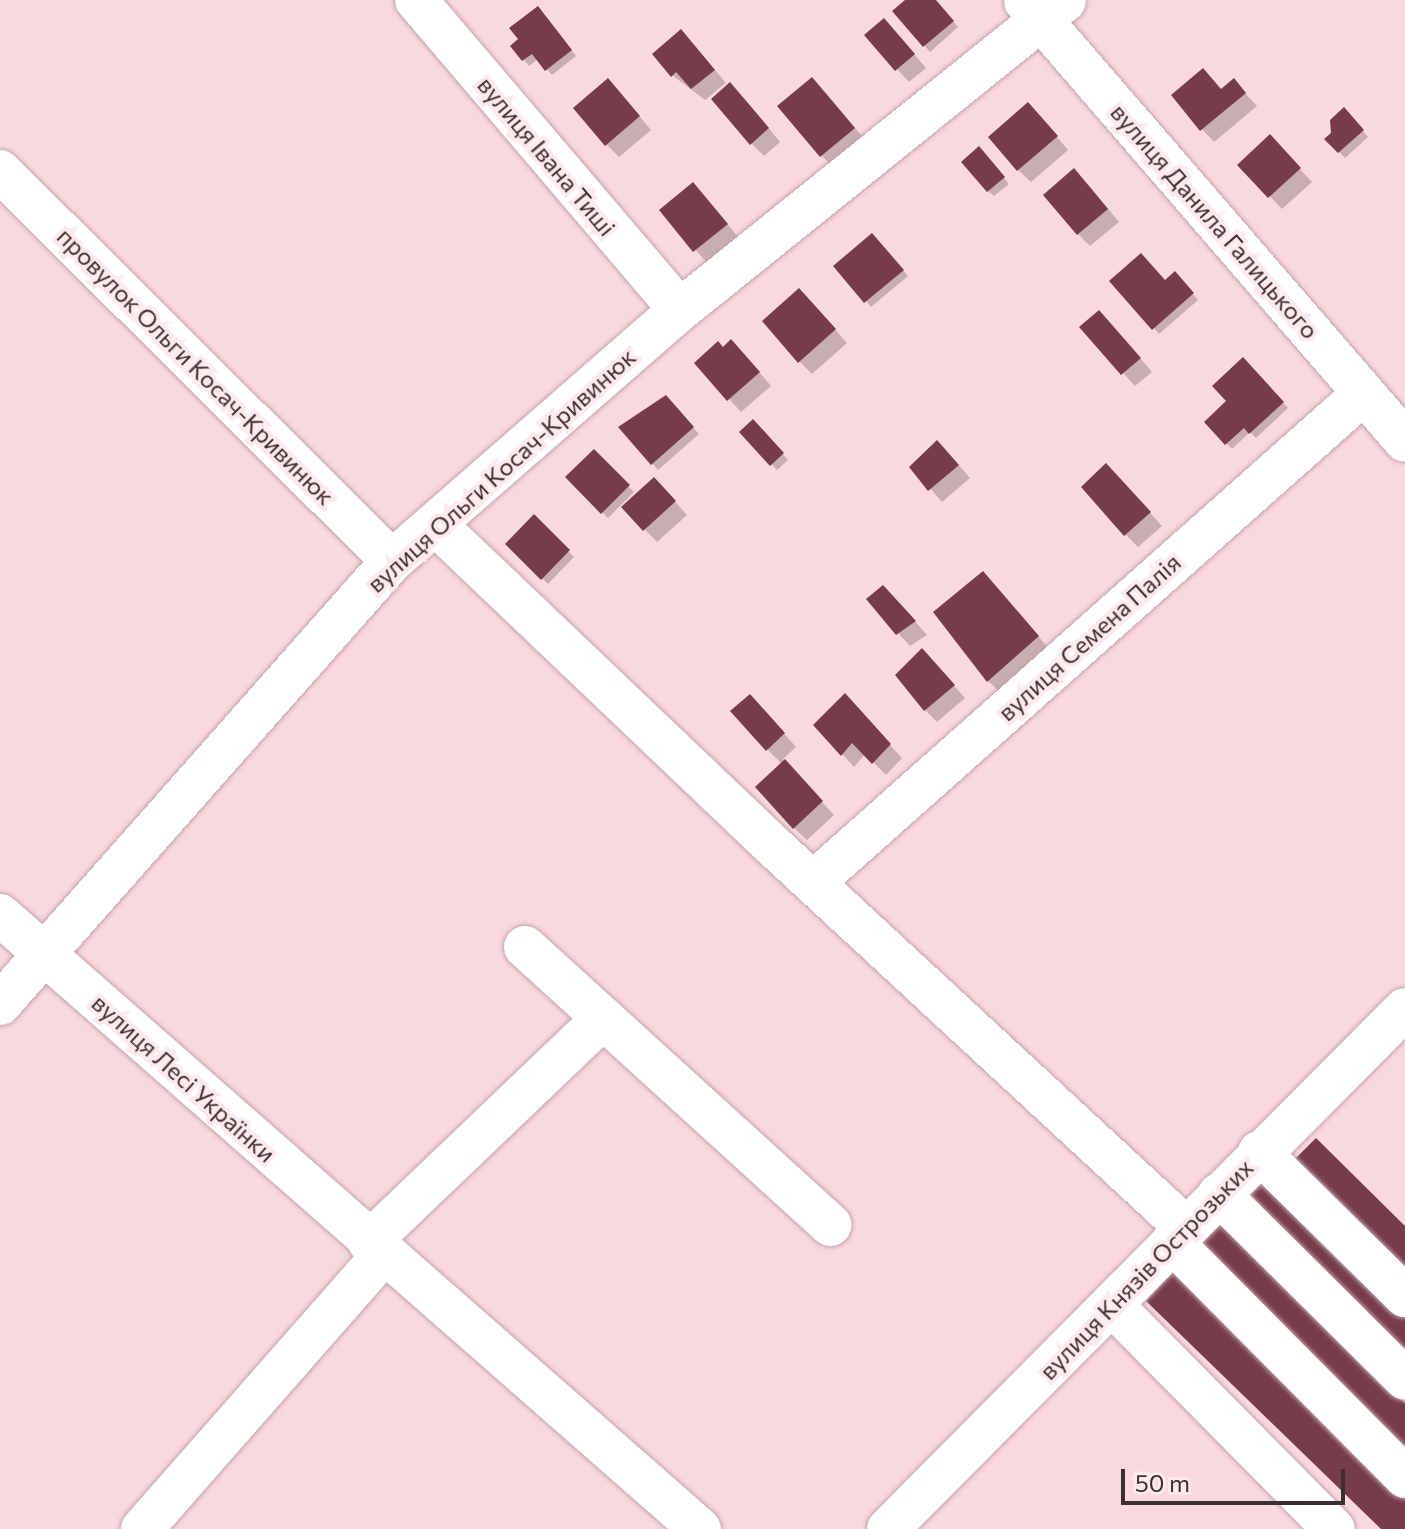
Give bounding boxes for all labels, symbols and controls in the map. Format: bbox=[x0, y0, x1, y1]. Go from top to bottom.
street label: вулиця Івана Тиші bbox=[472, 71, 622, 241]
street label: вулиця Данила Галицького bbox=[1105, 98, 1325, 344]
street label: провулок Ольги Косач-Кривинюк bbox=[52, 222, 340, 510]
street label: вулиця Ольги Косач-Кривинюк bbox=[361, 342, 641, 598]
street label: вулиця Семена Палія bbox=[992, 547, 1186, 727]
street label: вулиця Лесі Українки bbox=[86, 988, 282, 1168]
street label: вулиця Князів Острозьких bbox=[1033, 1153, 1259, 1385]
scale bar bbox=[1125, 1453, 1349, 1503]
text: 50 m bbox=[1135, 1468, 1190, 1497]

